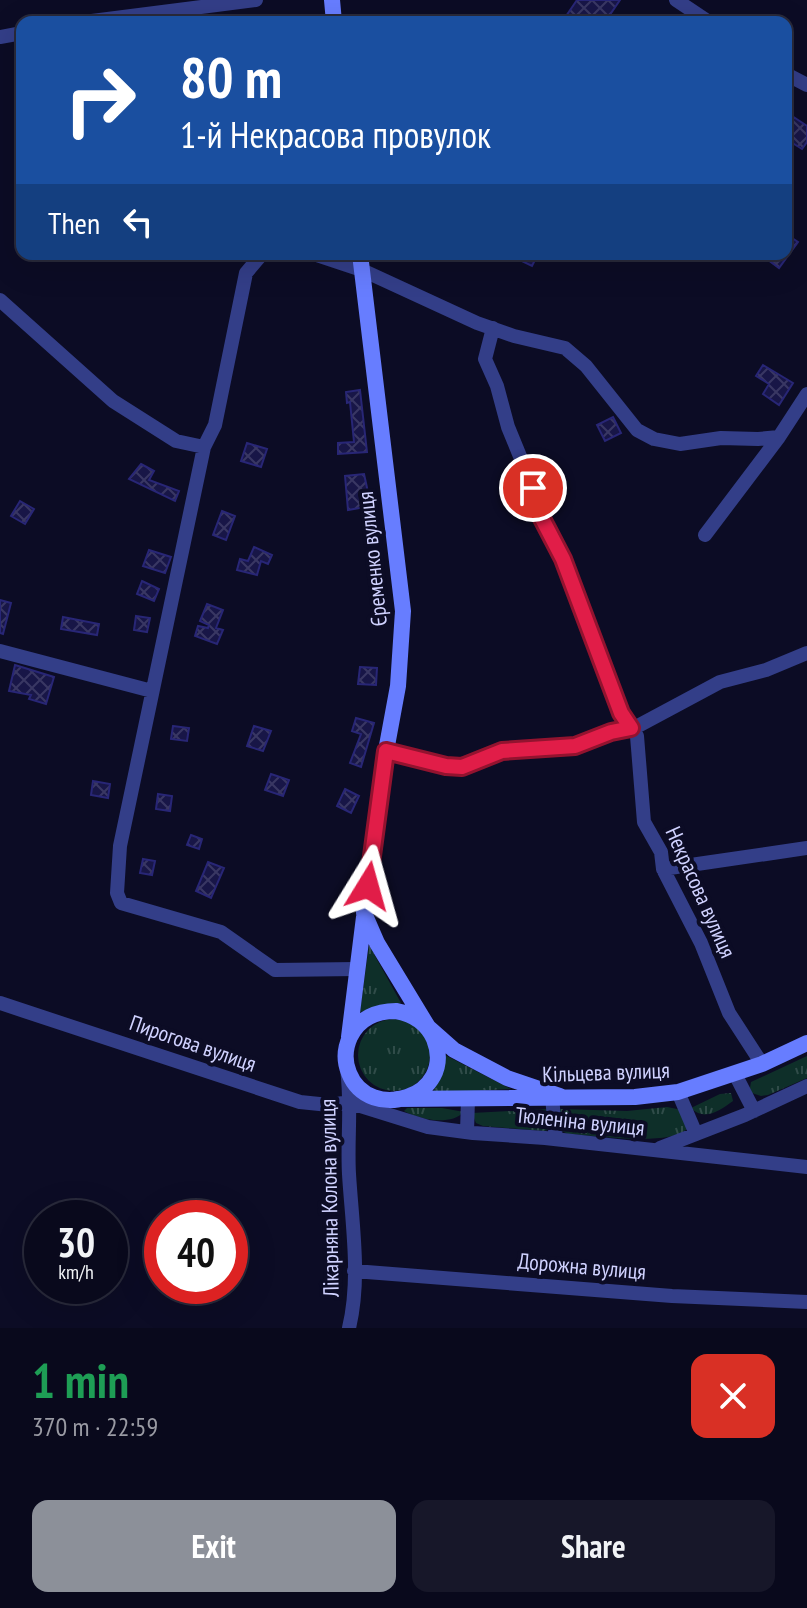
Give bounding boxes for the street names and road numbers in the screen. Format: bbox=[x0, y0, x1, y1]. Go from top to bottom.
street label: Єременко вулиця bbox=[351, 490, 393, 628]
street label: Некрасова вулиця bbox=[660, 822, 742, 962]
street label: Пирогова вулиця bbox=[126, 1008, 260, 1078]
street label: Кільцева вулиця bbox=[542, 1056, 670, 1088]
street label: Лікарняна Колона вулиця bbox=[313, 1099, 345, 1298]
street label: Тюленіна вулиця bbox=[514, 1100, 646, 1142]
street label: Дорожна вулиця bbox=[517, 1246, 647, 1286]

